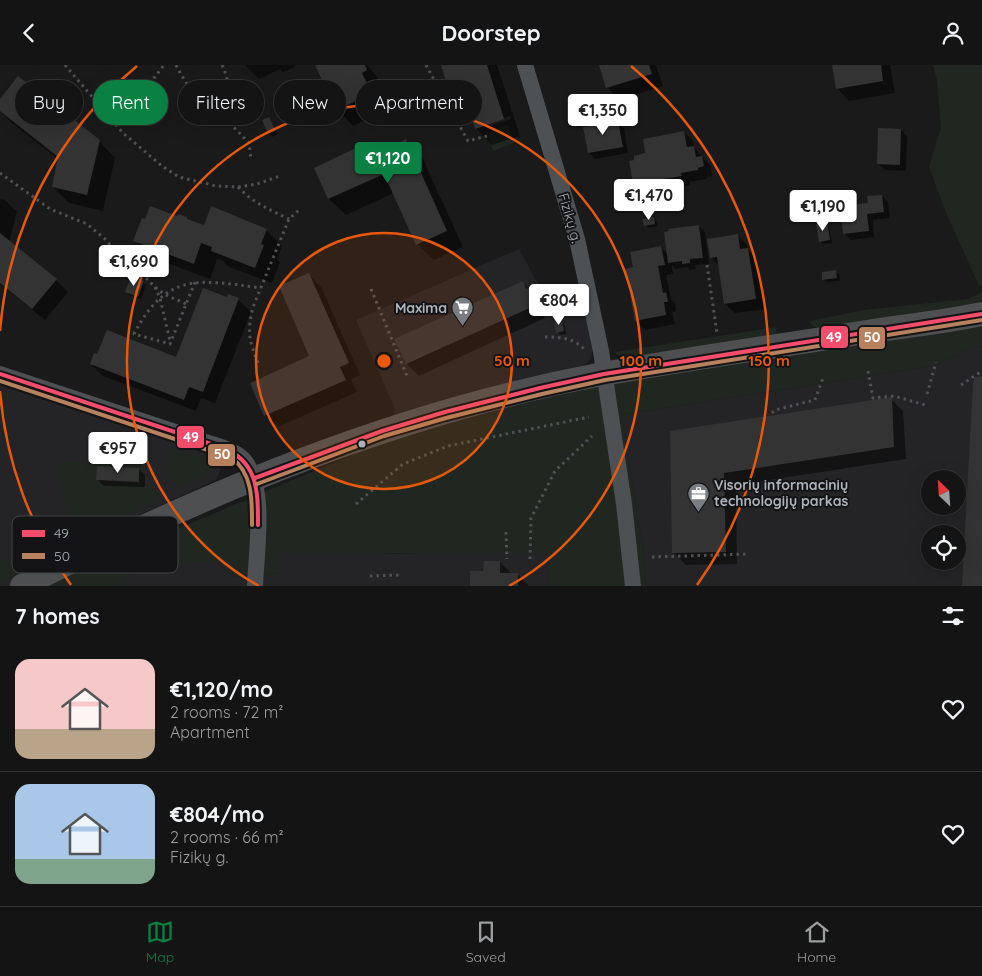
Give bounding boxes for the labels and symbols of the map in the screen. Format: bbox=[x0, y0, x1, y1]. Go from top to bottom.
pin: €1,350 bbox=[562, 93, 644, 136]
pin: €1,120 bbox=[347, 141, 429, 184]
pin: €1,470 bbox=[608, 179, 690, 221]
pin: €1,190 bbox=[782, 189, 864, 232]
street label: Fizikų g. bbox=[554, 191, 586, 245]
pin: €1,690 bbox=[93, 245, 175, 287]
pin: €804 bbox=[529, 283, 589, 326]
supermarket icon: Maxima bbox=[451, 296, 475, 327]
place label: Maxima bbox=[395, 299, 447, 317]
line badge: 49 bbox=[820, 325, 849, 349]
line badge: 50 bbox=[858, 326, 886, 350]
text: 49 bbox=[826, 328, 842, 346]
text: 50 bbox=[864, 328, 881, 346]
text: 50 m bbox=[494, 351, 530, 370]
text: 100 m bbox=[620, 351, 662, 370]
text: 150 m bbox=[748, 351, 790, 370]
centre of rings bbox=[375, 352, 393, 370]
line badge: 49 bbox=[176, 425, 205, 449]
text: 49 bbox=[183, 428, 199, 446]
pin: €957 bbox=[88, 431, 148, 474]
unlabelled marker bbox=[357, 439, 367, 449]
line badge: 50 bbox=[207, 443, 236, 467]
text: 50 bbox=[214, 445, 231, 463]
north arrow bbox=[921, 470, 966, 515]
place label: Visorių informacinių technologijų parkas bbox=[714, 476, 848, 510]
office icon: Visorių informacinių technologijų parkas bbox=[686, 481, 710, 512]
legend bbox=[12, 516, 178, 573]
text: 49 bbox=[54, 524, 69, 542]
text: 50 bbox=[54, 547, 70, 565]

